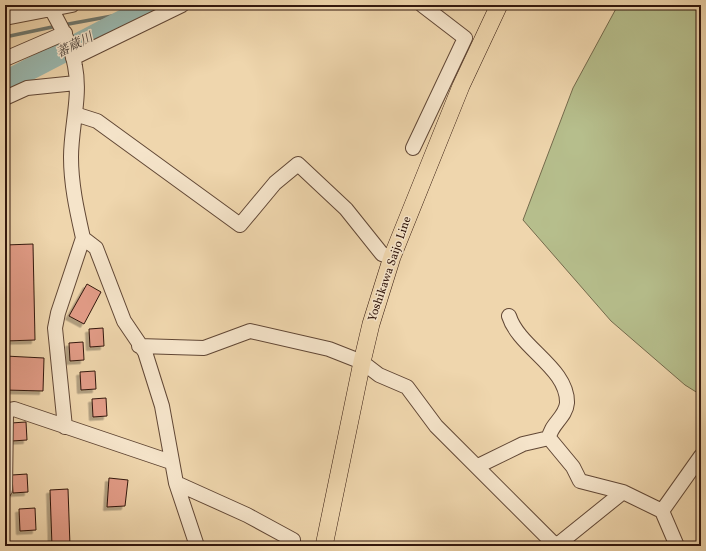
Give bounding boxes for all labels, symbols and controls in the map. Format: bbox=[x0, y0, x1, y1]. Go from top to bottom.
water label: 蕃蔵川 bbox=[54, 28, 98, 63]
street label: Yoshikawa Saijo Line bbox=[365, 214, 416, 324]

